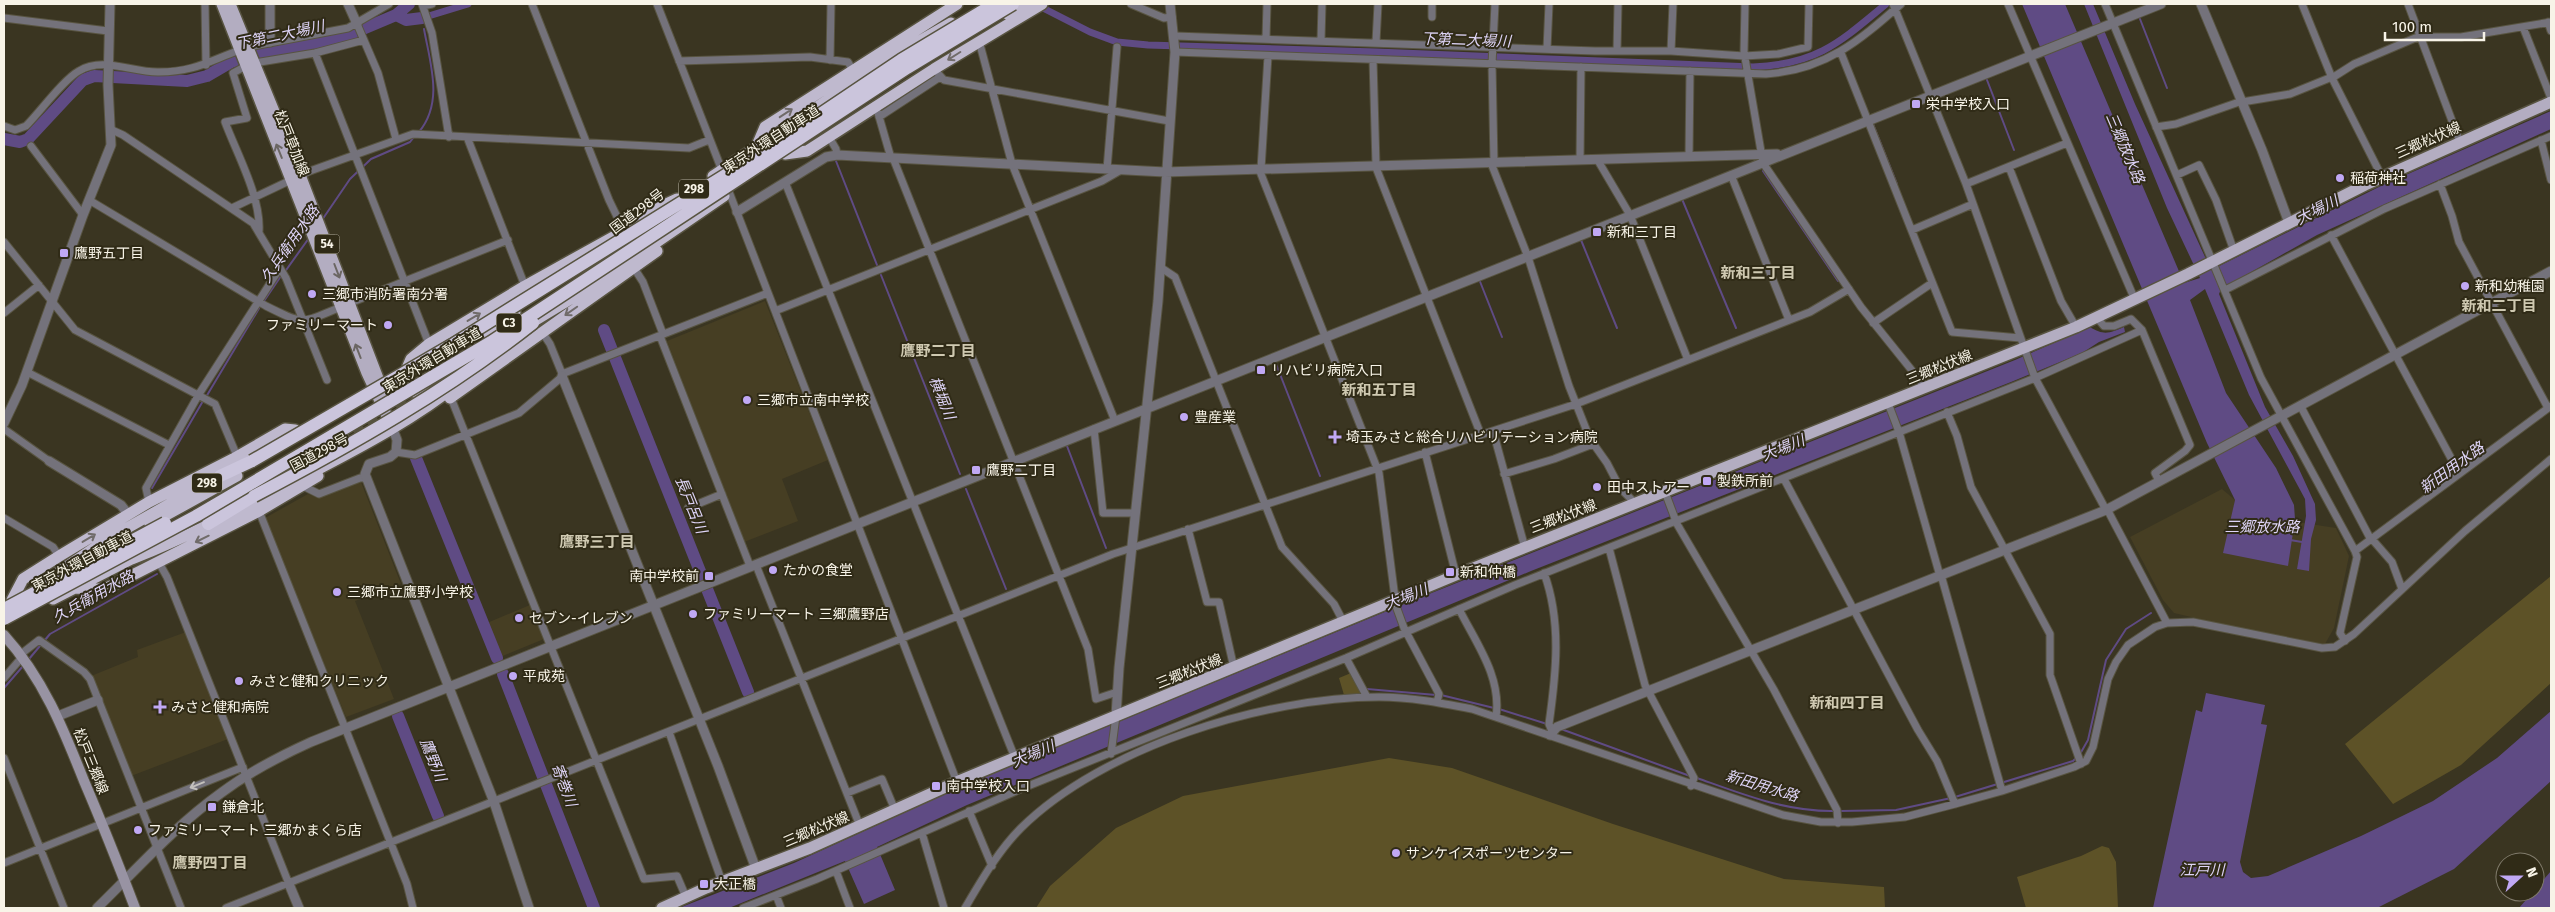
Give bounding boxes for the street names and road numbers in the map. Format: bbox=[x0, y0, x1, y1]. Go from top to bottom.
street label: 東京外環自動車道 bbox=[720, 102, 823, 177]
street label: 松戸草加線 bbox=[271, 108, 313, 179]
street label: 三郷松伏線 bbox=[2393, 118, 2464, 162]
road number: 298 bbox=[679, 180, 709, 198]
street label: 国道298号 bbox=[607, 185, 668, 237]
road number: 54 bbox=[314, 234, 340, 253]
road number: C3 bbox=[496, 314, 522, 332]
street label: 東京外環自動車道 bbox=[380, 324, 485, 397]
street label: 三郷松伏線 bbox=[1904, 346, 1975, 388]
street label: 国道298号 bbox=[287, 430, 351, 475]
road number: 298 bbox=[192, 473, 222, 492]
street label: 三郷松伏線 bbox=[1527, 496, 1599, 537]
street label: 東京外環自動車道 bbox=[29, 528, 136, 595]
street label: 三郷松伏線 bbox=[1154, 650, 1225, 692]
street label: 松戸三郷線 bbox=[70, 726, 112, 797]
street label: 三郷松伏線 bbox=[781, 808, 852, 851]

